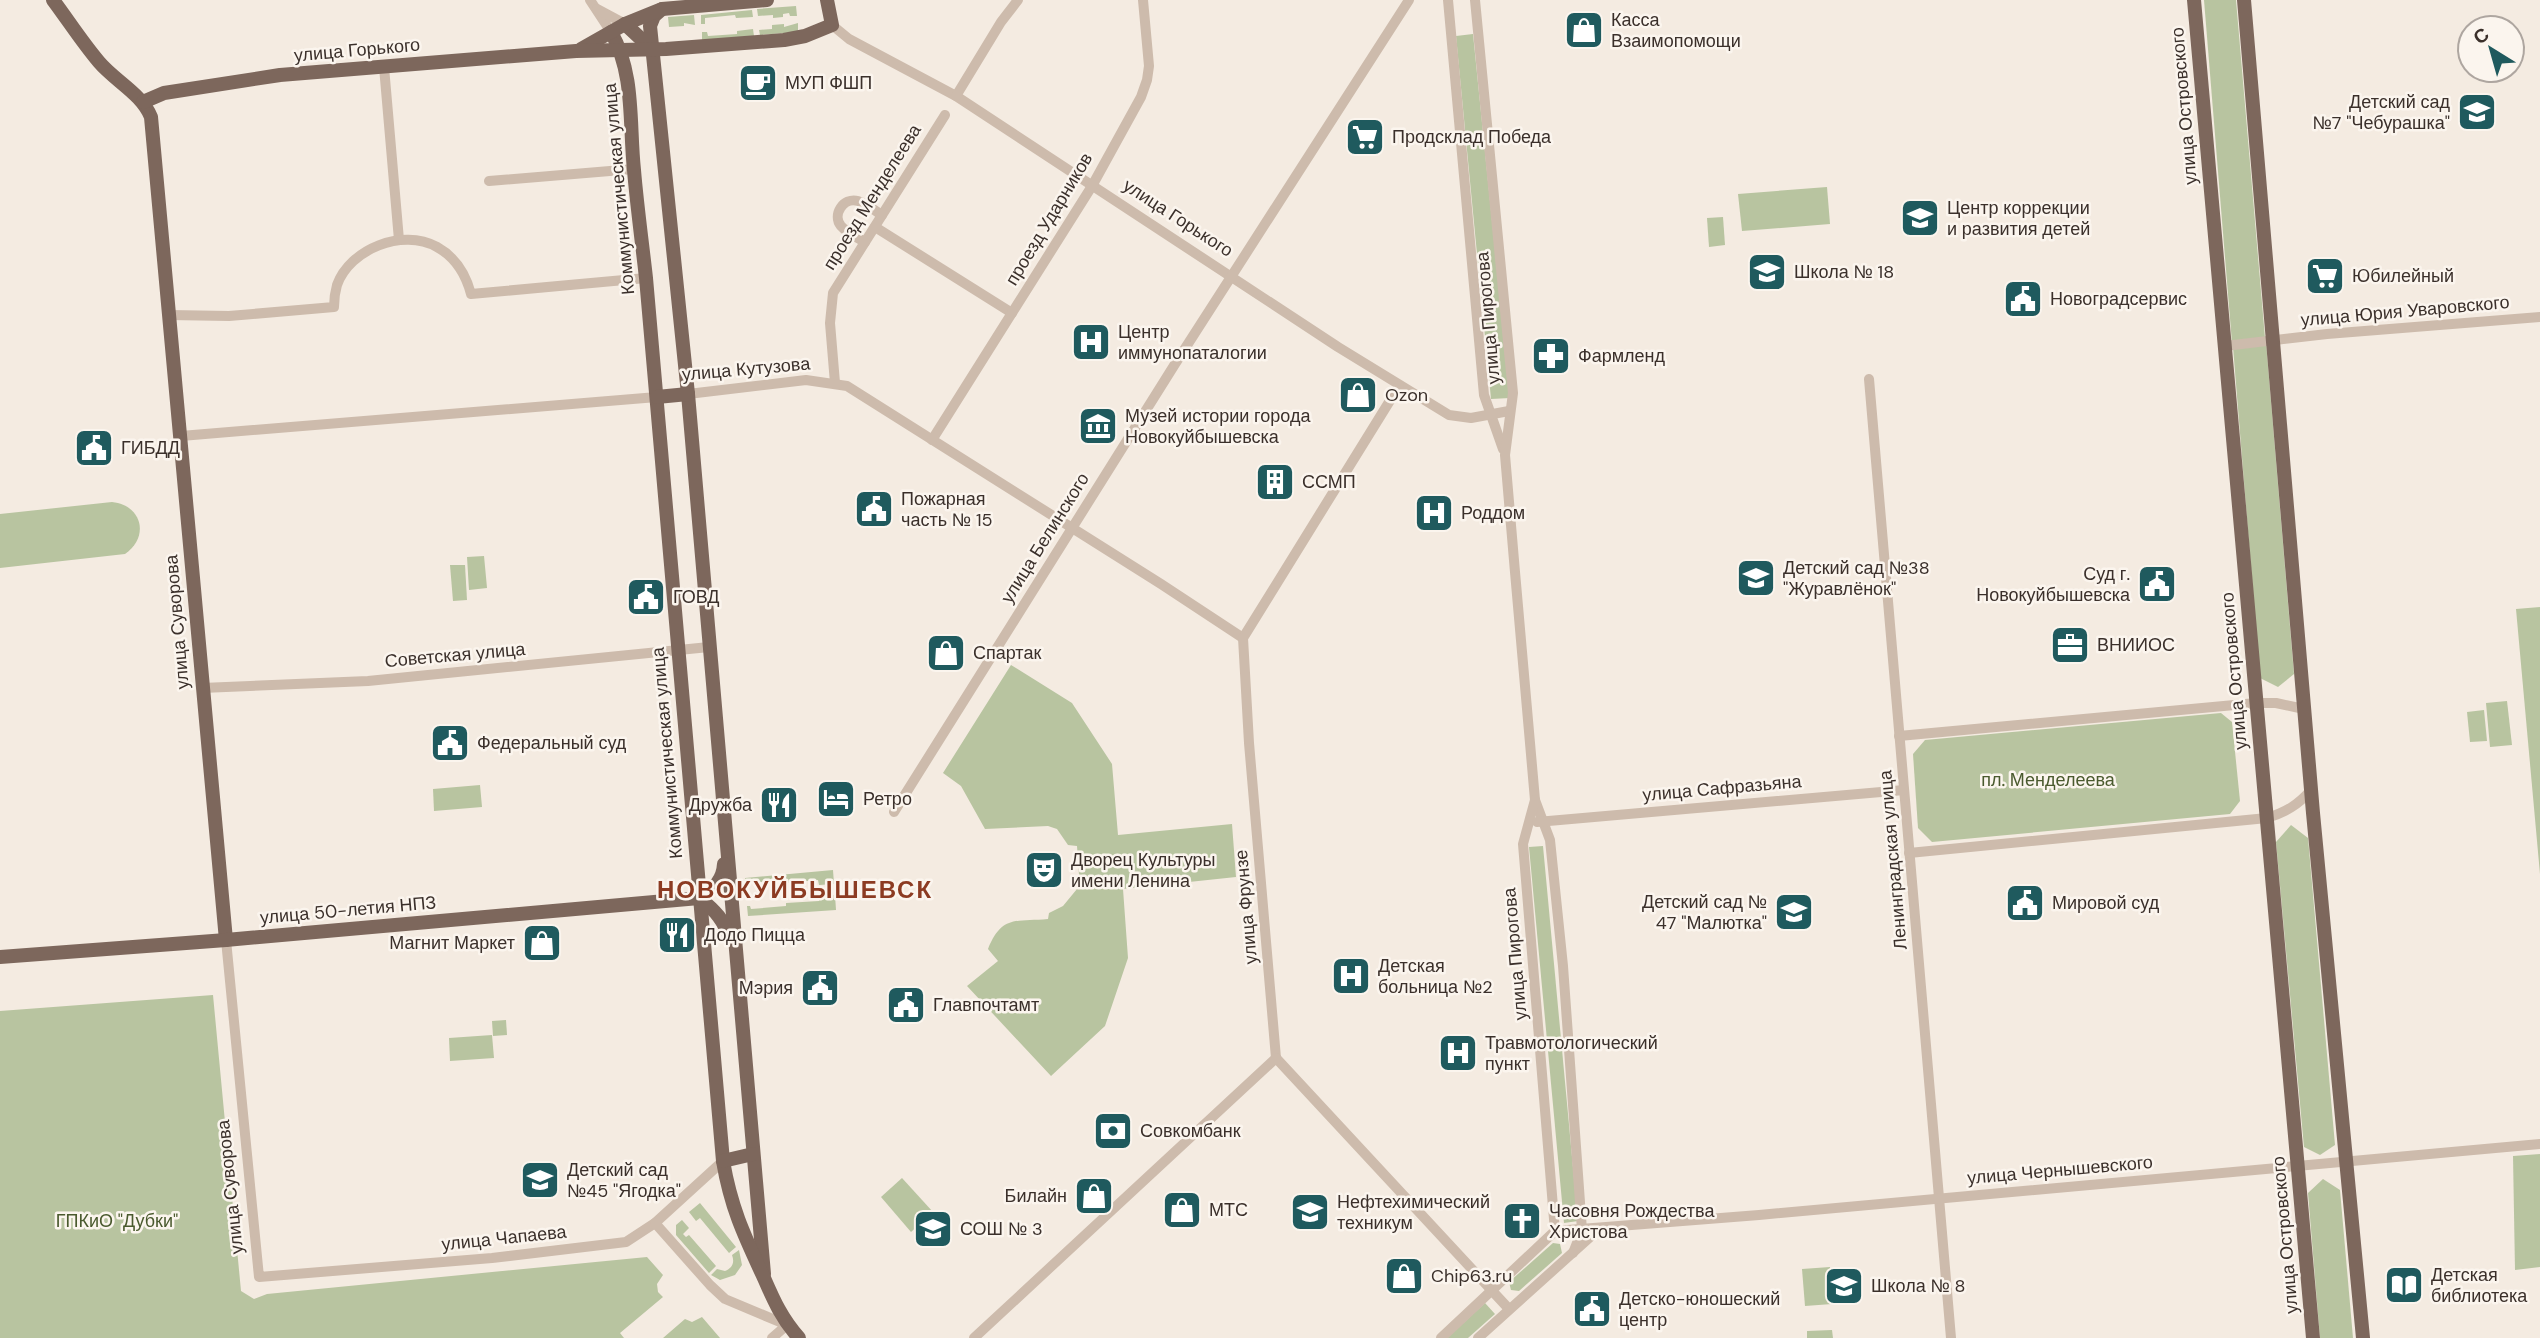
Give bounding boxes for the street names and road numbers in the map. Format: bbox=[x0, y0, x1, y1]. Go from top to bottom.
street label: улица Островского bbox=[2165, 26, 2203, 186]
street label: улица Горького bbox=[293, 33, 421, 67]
street label: Коммунистическая улица bbox=[598, 81, 640, 296]
street label: проезд Менделеева bbox=[817, 119, 927, 274]
street label: проезд Ударников bbox=[1000, 148, 1098, 290]
street label: улица Горького bbox=[1118, 173, 1238, 263]
street label: улица Пирогова bbox=[1470, 250, 1506, 385]
street label: улица Юрия Уваровского bbox=[2300, 290, 2510, 332]
street label: улица Кутузова bbox=[681, 351, 812, 387]
street label: улица Белинского bbox=[995, 468, 1095, 608]
street label: улица Суворова bbox=[159, 553, 195, 690]
street label: улица Островского bbox=[2215, 591, 2253, 751]
street label: Советская улица bbox=[384, 637, 527, 673]
street label: Коммунистическая улица bbox=[646, 645, 688, 860]
street label: Ленинградская улица bbox=[1873, 768, 1913, 951]
street label: улица Сафразьяна bbox=[1642, 769, 1803, 807]
street label: улица Фрунзе bbox=[1229, 849, 1263, 965]
street label: улица Пирогова bbox=[1497, 886, 1533, 1021]
street label: улица 50-летия НПЗ bbox=[259, 890, 437, 930]
street label: улица Суворова bbox=[211, 1118, 249, 1255]
street label: улица Чернышевского bbox=[1966, 1150, 2154, 1190]
street label: улица Островского bbox=[2266, 1155, 2304, 1315]
street label: улица Чапаева bbox=[440, 1219, 569, 1256]

